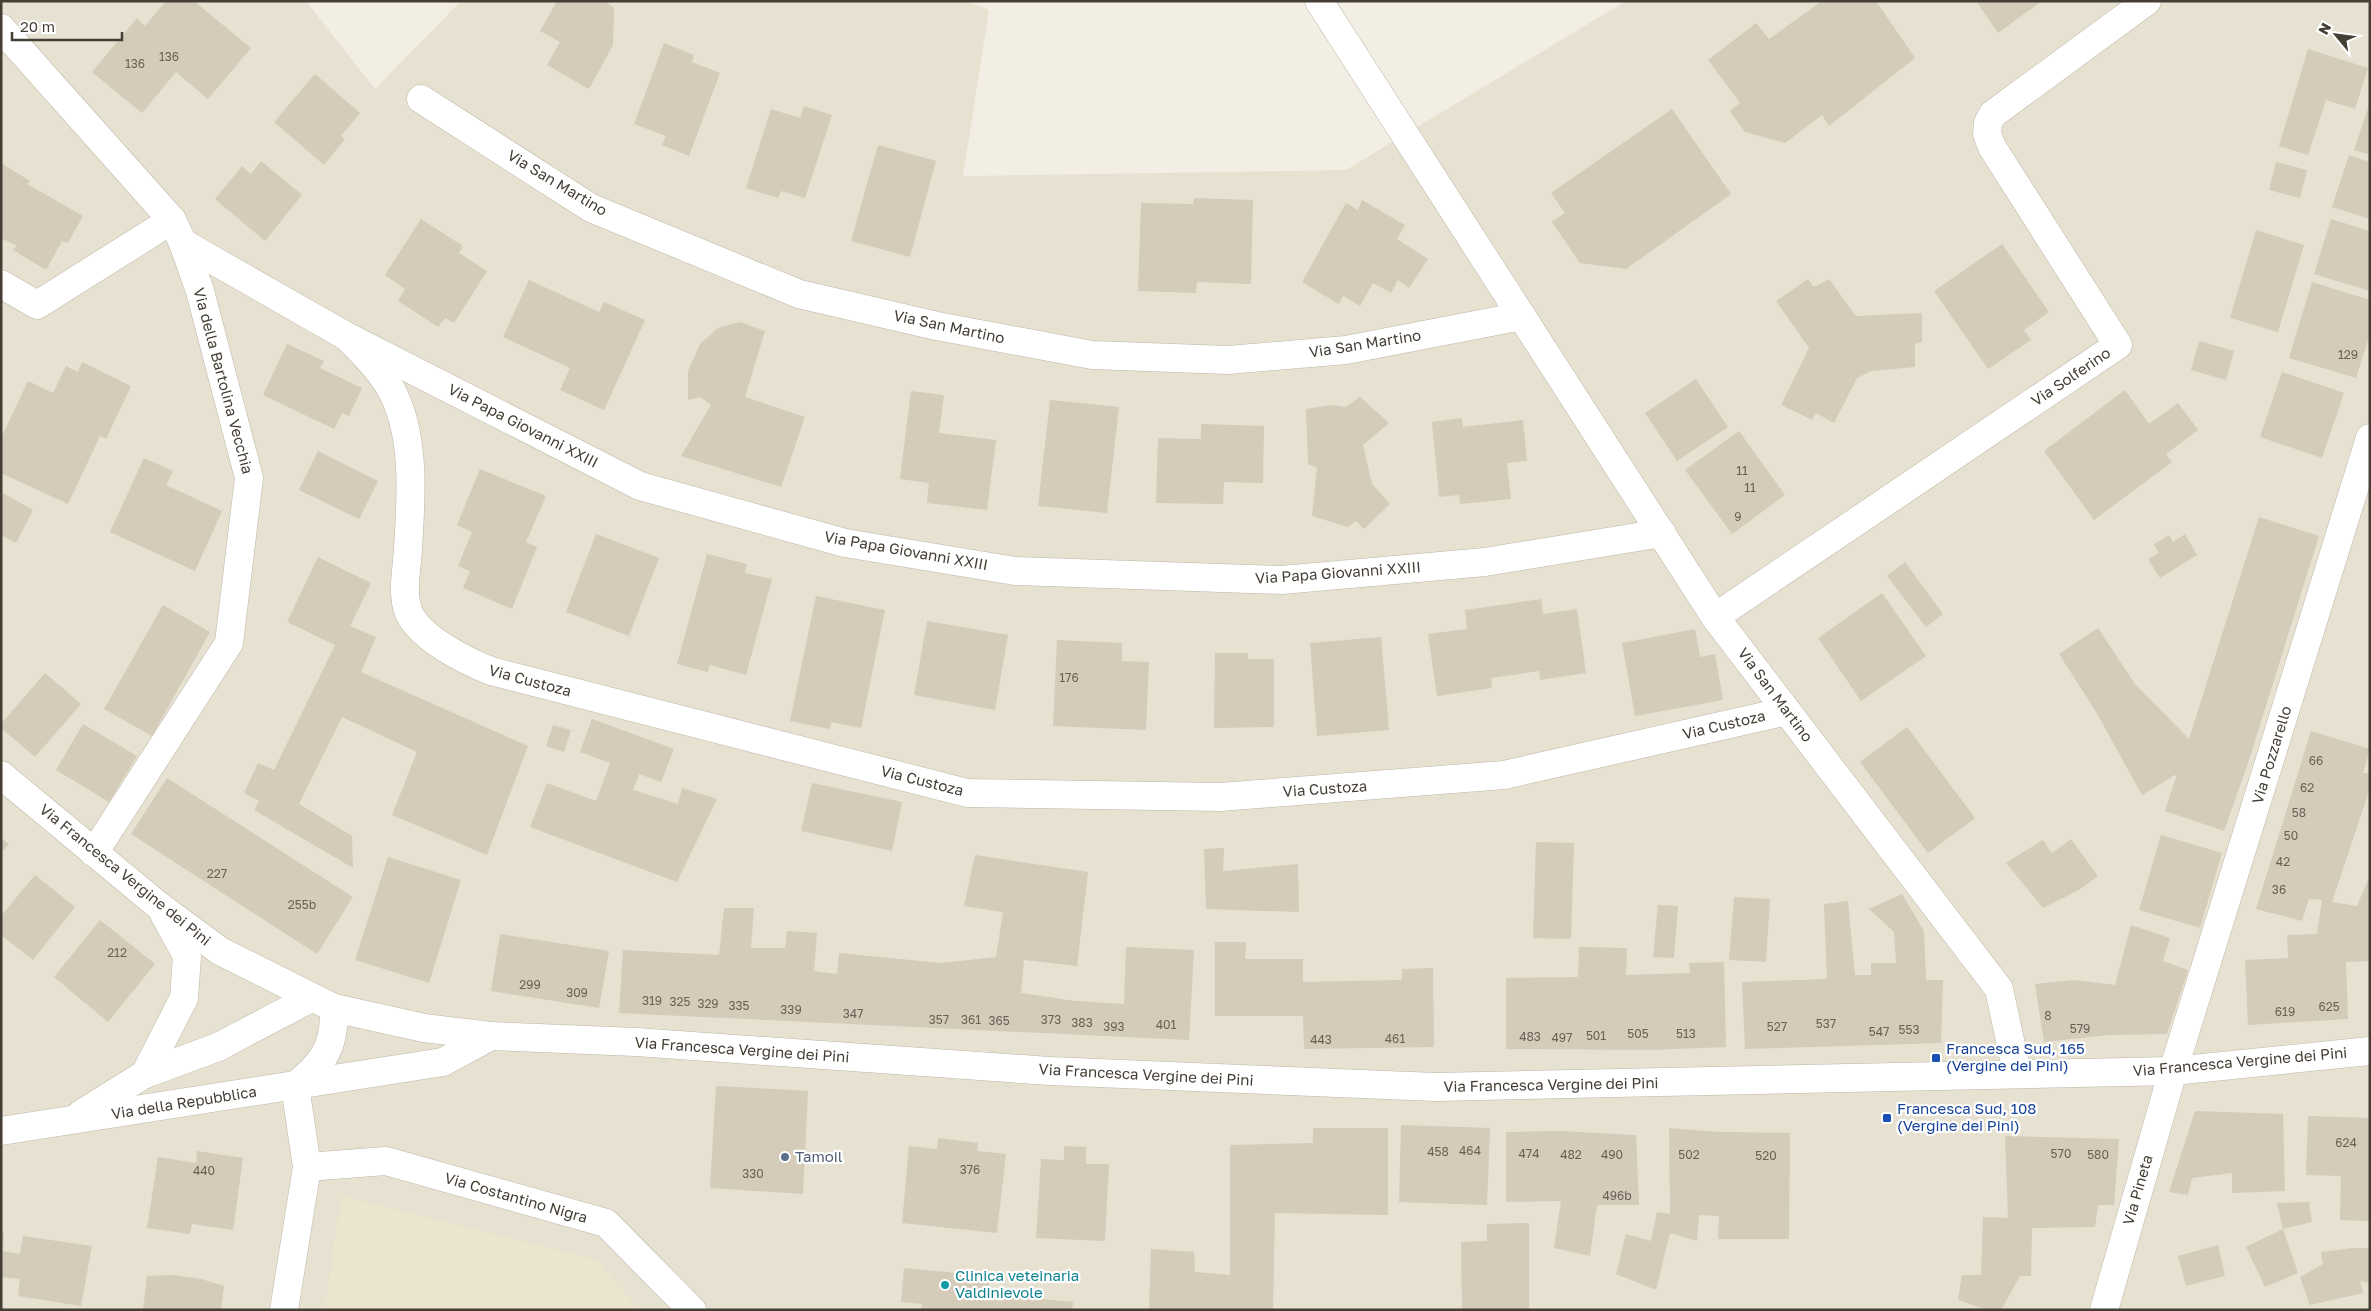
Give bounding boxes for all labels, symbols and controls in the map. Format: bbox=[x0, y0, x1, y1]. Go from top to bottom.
scale bar bbox=[12, 10, 122, 42]
north arrow bbox=[2311, 10, 2361, 60]
text: 20 m bbox=[20, 17, 55, 35]
text: N bbox=[2314, 20, 2334, 37]
house number: 136 bbox=[159, 49, 179, 64]
house number: 136 bbox=[125, 56, 145, 71]
street label: Via San Martino bbox=[504, 145, 611, 219]
street label: Via della Bartolina Vecchia bbox=[190, 286, 257, 476]
street label: Via San Martino bbox=[892, 305, 1006, 347]
street label: Via San Martino bbox=[1308, 325, 1422, 361]
street label: Via Solferino bbox=[2027, 343, 2113, 409]
house number: 129 bbox=[2338, 347, 2358, 362]
street label: Via Papa Giovanni XXIII bbox=[445, 379, 601, 471]
house number: 11 bbox=[1736, 463, 1748, 478]
house number: 11 bbox=[1744, 480, 1756, 495]
house number: 9 bbox=[1734, 509, 1742, 524]
street label: Via Papa Giovanni XXIII bbox=[823, 527, 989, 573]
street label: Via Papa Giovanni XXIII bbox=[1255, 557, 1421, 587]
street label: Via San Martino bbox=[1735, 644, 1817, 745]
street label: Via Custoza bbox=[487, 660, 573, 700]
house number: 176 bbox=[1059, 670, 1079, 685]
street label: Via Pozzarello bbox=[2248, 703, 2295, 806]
street label: Via Custoza bbox=[1681, 706, 1767, 742]
house number: 66 bbox=[2309, 753, 2323, 768]
street label: Via Custoza bbox=[879, 761, 965, 799]
street label: Via Custoza bbox=[1282, 776, 1368, 800]
house number: 62 bbox=[2300, 780, 2314, 795]
street label: Via Francesca Vergine dei Pini bbox=[36, 800, 215, 949]
house number: 58 bbox=[2292, 805, 2306, 820]
house number: 50 bbox=[2284, 828, 2298, 843]
house number: 42 bbox=[2276, 854, 2290, 869]
house number: 227 bbox=[207, 866, 227, 881]
house number: 36 bbox=[2272, 882, 2286, 897]
house number: 255b bbox=[288, 897, 316, 912]
house number: 212 bbox=[107, 945, 127, 960]
house number: 299 bbox=[519, 977, 541, 992]
house number: 309 bbox=[566, 985, 588, 1000]
house number: 319 bbox=[642, 993, 662, 1008]
house number: 325 bbox=[670, 994, 691, 1009]
house number: 329 bbox=[697, 996, 719, 1011]
house number: 335 bbox=[728, 998, 750, 1013]
house number: 625 bbox=[2318, 999, 2340, 1014]
house number: 339 bbox=[780, 1002, 802, 1017]
house number: 619 bbox=[2275, 1004, 2295, 1019]
house number: 347 bbox=[843, 1006, 863, 1021]
house number: 8 bbox=[2044, 1008, 2052, 1023]
house number: 357 bbox=[929, 1012, 949, 1027]
house number: 361 bbox=[961, 1012, 981, 1027]
house number: 373 bbox=[1041, 1012, 1061, 1027]
house number: 365 bbox=[988, 1013, 1010, 1028]
house number: 383 bbox=[1071, 1015, 1093, 1030]
house number: 537 bbox=[1816, 1016, 1836, 1031]
house number: 401 bbox=[1156, 1017, 1176, 1032]
house number: 393 bbox=[1103, 1019, 1125, 1034]
house number: 527 bbox=[1767, 1019, 1787, 1034]
house number: 579 bbox=[2070, 1021, 2090, 1036]
house number: 553 bbox=[1899, 1022, 1919, 1037]
house number: 547 bbox=[1869, 1024, 1889, 1039]
house number: 505 bbox=[1627, 1026, 1649, 1041]
house number: 513 bbox=[1676, 1026, 1696, 1041]
house number: 501 bbox=[1586, 1028, 1606, 1043]
house number: 483 bbox=[1519, 1029, 1541, 1044]
house number: 497 bbox=[1552, 1030, 1572, 1045]
house number: 461 bbox=[1385, 1031, 1405, 1046]
house number: 443 bbox=[1310, 1032, 1332, 1047]
street label: Via Francesca Vergine dei Pini bbox=[634, 1033, 850, 1065]
place label: Francesca Sud, 165 (Vergine dei Pini) bbox=[1946, 1039, 2085, 1074]
street label: Via Francesca Vergine dei Pini bbox=[2132, 1043, 2348, 1079]
marker: Francesca Sud, 165 (Vergine dei Pini) bbox=[1930, 1052, 1942, 1064]
street label: Via Francesca Vergine dei Pini bbox=[1038, 1059, 1254, 1089]
street label: Via Francesca Vergine dei Pini bbox=[1443, 1073, 1659, 1095]
street label: Via della Repubblica bbox=[110, 1082, 258, 1122]
place label: Francesca Sud, 108 (Vergine dei Pini) bbox=[1897, 1099, 2036, 1134]
marker: Francesca Sud, 108 (Vergine dei Pini) bbox=[1881, 1112, 1893, 1124]
house number: 624 bbox=[2335, 1135, 2357, 1150]
house number: 464 bbox=[1459, 1143, 1481, 1158]
house number: 458 bbox=[1427, 1144, 1449, 1159]
house number: 474 bbox=[1518, 1146, 1540, 1161]
house number: 570 bbox=[2051, 1146, 2071, 1161]
place label: Tamoil bbox=[795, 1147, 843, 1165]
house number: 482 bbox=[1560, 1147, 1582, 1162]
house number: 490 bbox=[1601, 1147, 1623, 1162]
house number: 502 bbox=[1678, 1147, 1700, 1162]
house number: 580 bbox=[2087, 1147, 2109, 1162]
house number: 520 bbox=[1755, 1148, 1777, 1163]
marker: Tamoil bbox=[779, 1151, 791, 1163]
street label: Via Pineta bbox=[2118, 1152, 2156, 1227]
house number: 376 bbox=[960, 1162, 980, 1177]
house number: 440 bbox=[193, 1163, 215, 1178]
house number: 330 bbox=[742, 1166, 764, 1181]
street label: Via Costantino Nigra bbox=[443, 1168, 590, 1226]
house number: 496b bbox=[1602, 1188, 1632, 1203]
place label: Clinica veteinaria Valdinievole bbox=[955, 1266, 1079, 1301]
marker: Clinica veteinaria Valdinievole bbox=[939, 1279, 951, 1291]

